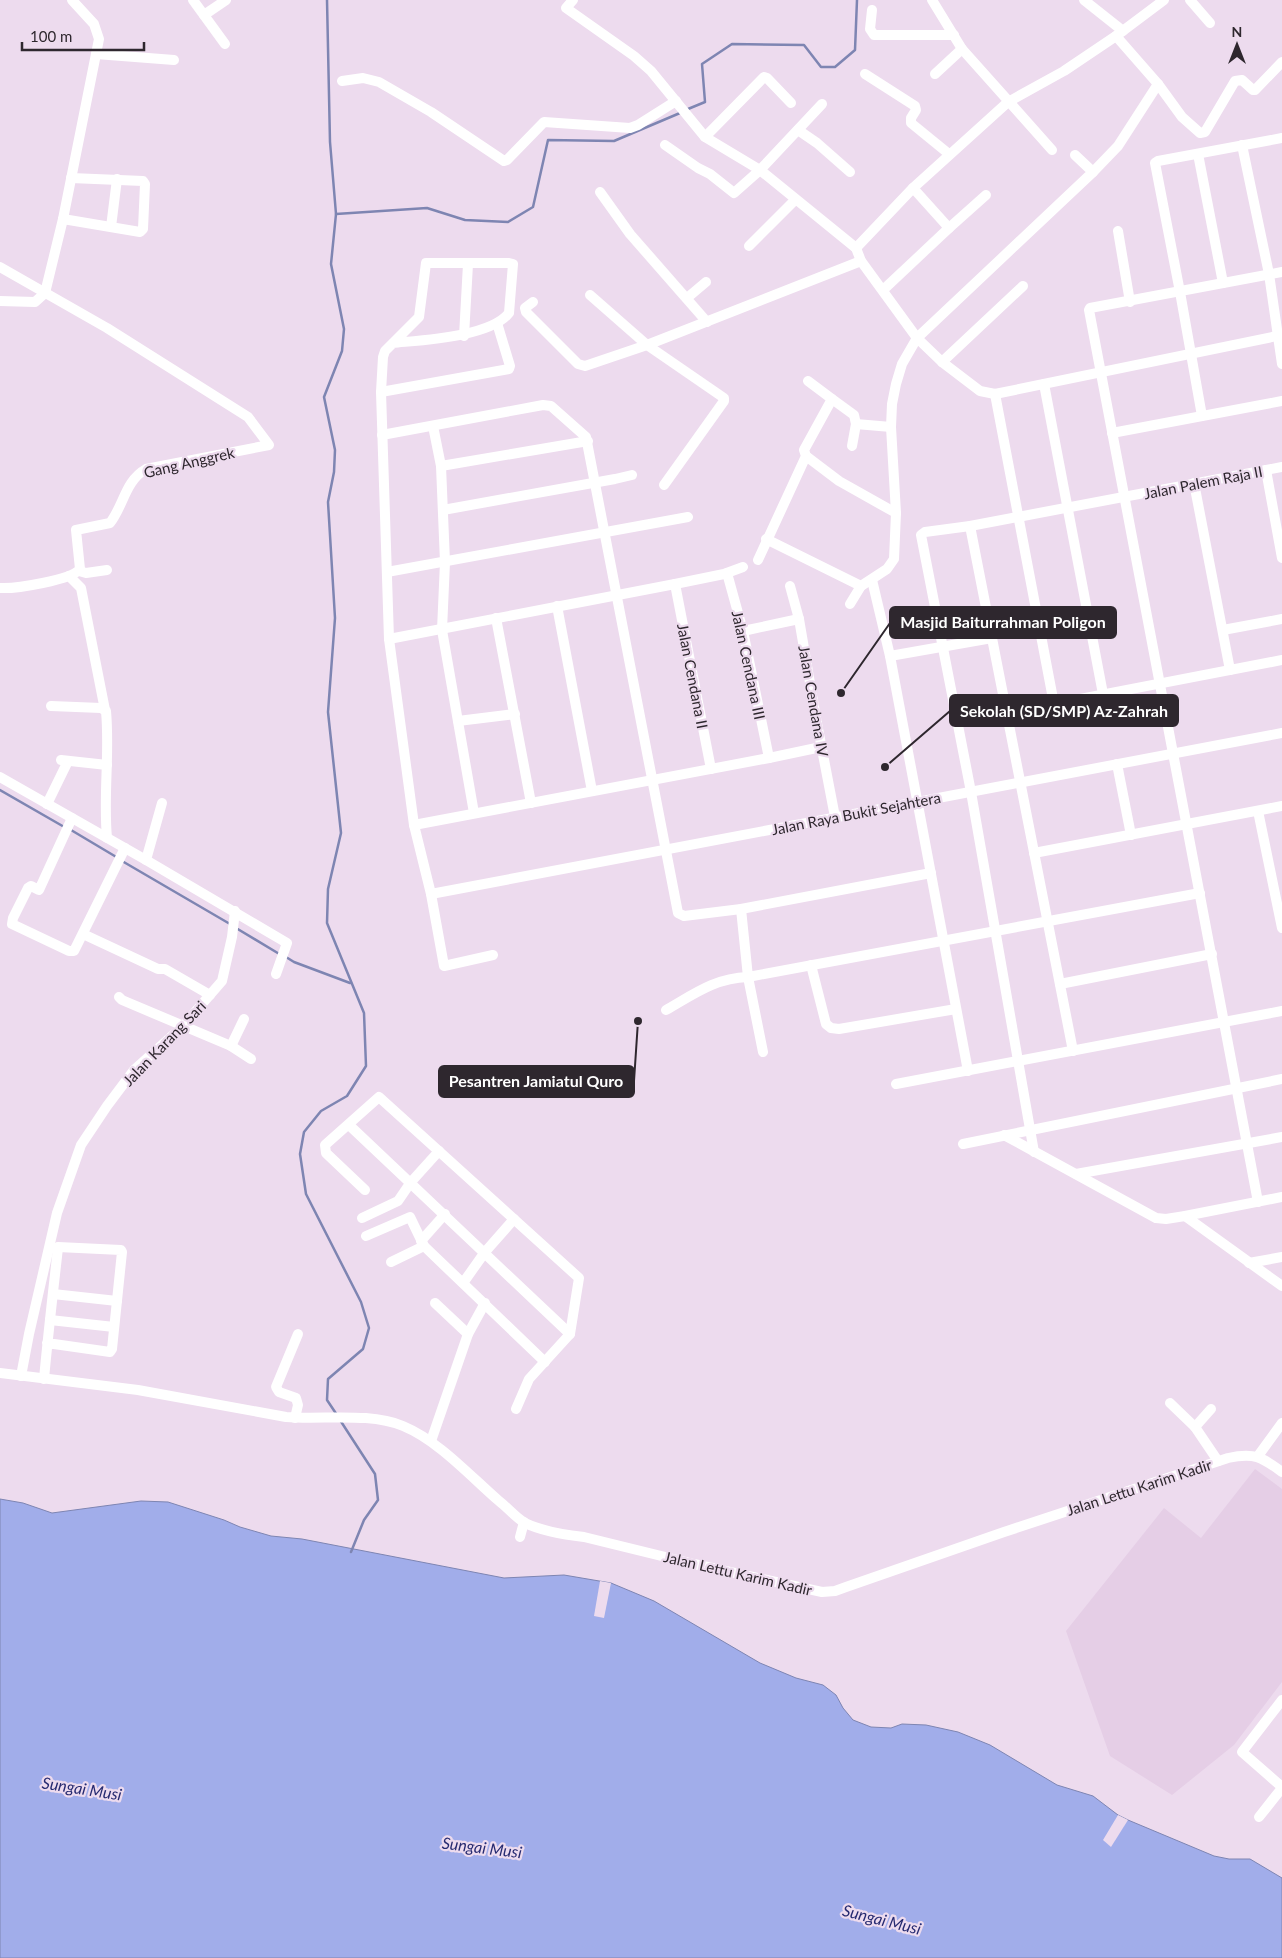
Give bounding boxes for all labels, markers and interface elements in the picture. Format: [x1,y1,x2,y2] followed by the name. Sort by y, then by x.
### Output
[22,20,145,52] scale bar
[1212,20,1262,70] north arrow
[1232,23,1242,40] text: N
[30,27,72,45] text: 100 m
[142,443,237,481] street label: Gang Anggrek
[1142,462,1264,502] street label: Jalan Palem Raja II
[890,607,1116,638] callout: Masjid Baiturrahman Poligon
[729,609,769,721] street label: Jalan Cendana III
[900,612,1106,631] text: Masjid Baiturrahman Poligon
[674,622,712,730] street label: Jalan Cendana II
[795,644,833,759] street label: Jalan Cendana IV
[950,695,1178,726] callout: Sekolah (SD/SMP) Az-Zahrah
[960,701,1168,720] text: Sekolah (SD/SMP) Az-Zahrah
[770,788,942,838] street label: Jalan Raya Bukit Sejahtera
[119,997,209,1089] street label: Jalan Karang Sari
[439,1066,634,1097] callout: Pesantren Jamiatul Quro
[449,1071,623,1090] text: Pesantren Jamiatul Quro
[1064,1455,1214,1519] street label: Jalan Lettu Karim Kadir
[662,1547,814,1599] street label: Jalan Lettu Karim Kadir
[41,1772,123,1804] water label: Sungai Musi
[441,1833,523,1861] water label: Sungai Musi
[841,1900,924,1938] water label: Sungai Musi

